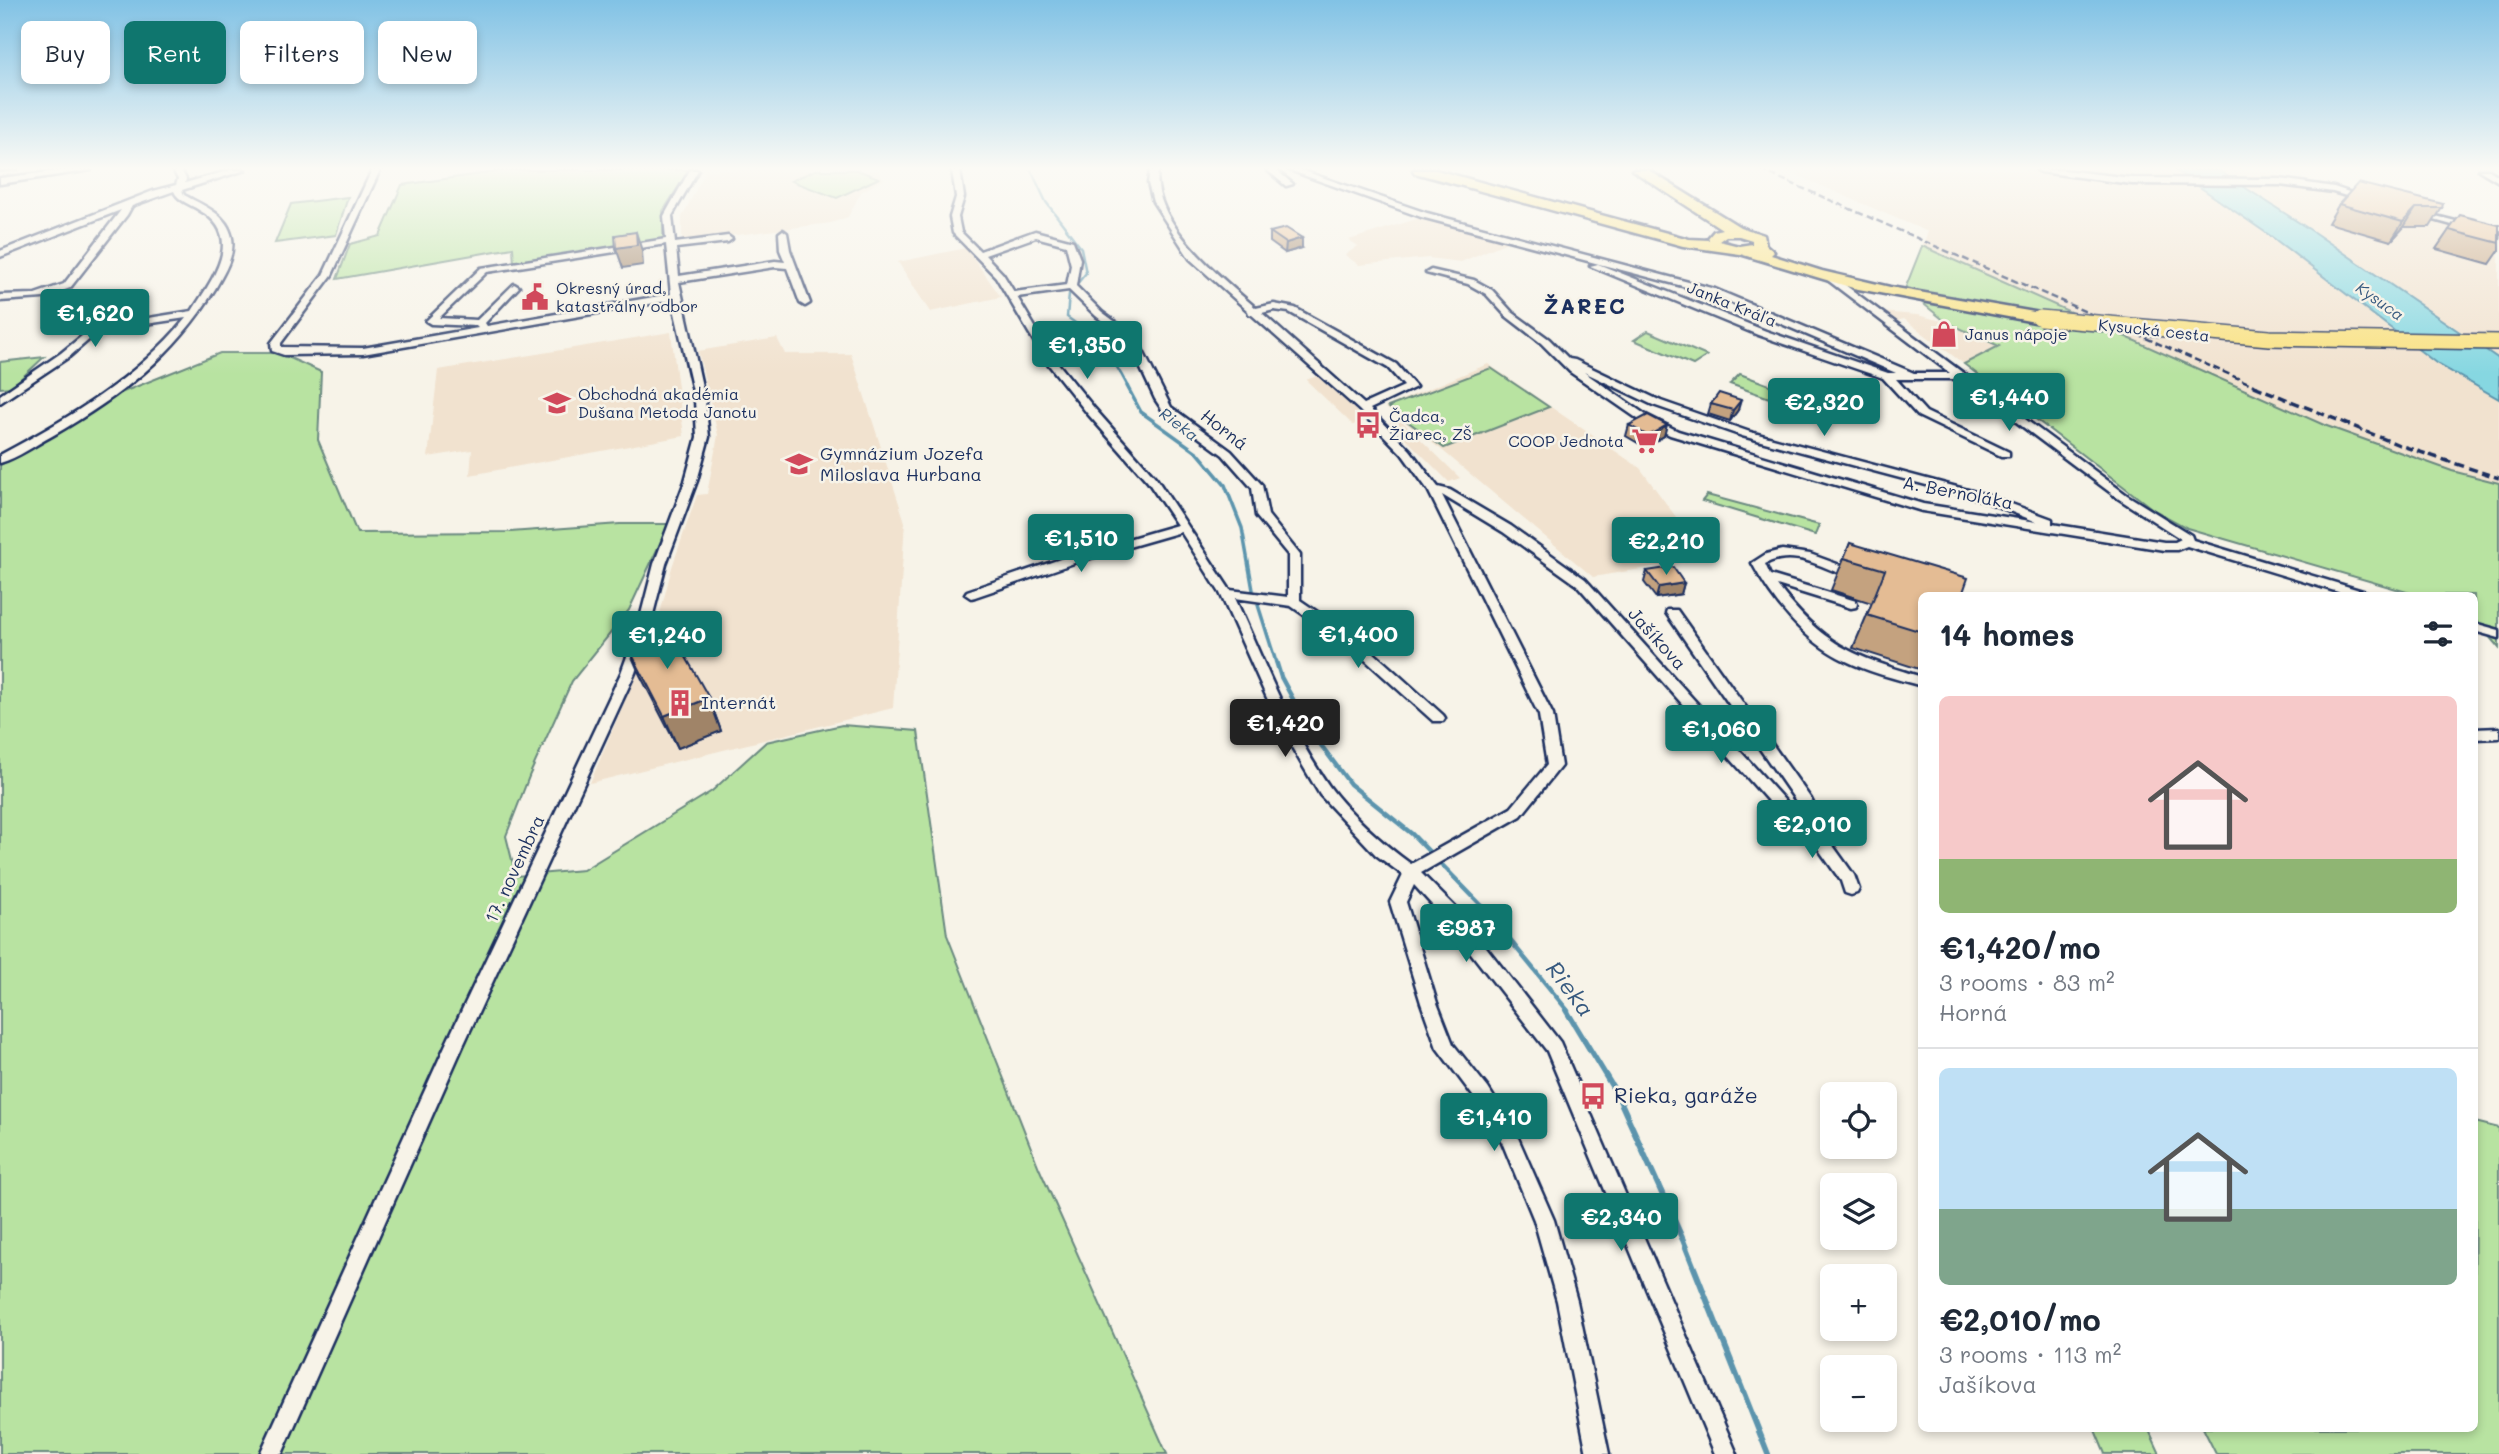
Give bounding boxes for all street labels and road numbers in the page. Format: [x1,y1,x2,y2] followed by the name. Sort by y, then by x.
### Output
[1684,276,1780,331] street label: Janka Kráľa
[2097,313,2211,346] street label: Kysucká cesta
[1196,403,1253,455] street label: Horná
[1901,470,2015,514] street label: A. Bernoláka
[1623,602,1692,675] street label: Jašíkova
[479,811,550,926] street label: 17. novembra

